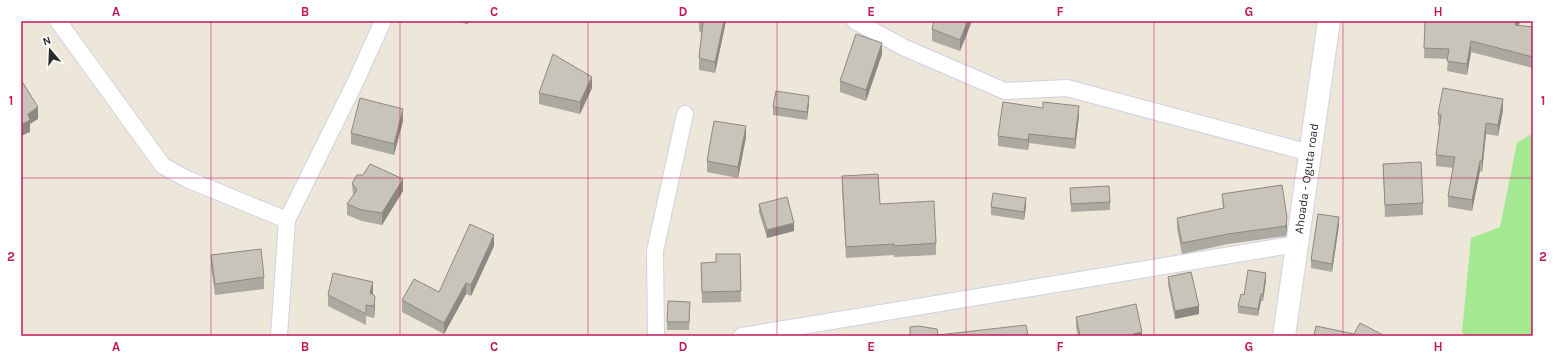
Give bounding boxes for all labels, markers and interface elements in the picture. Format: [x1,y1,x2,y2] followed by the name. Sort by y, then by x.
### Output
[112,4,120,19] text: A
[301,4,309,19] text: B
[490,4,498,19] text: C
[679,4,688,19] text: D
[867,4,875,19] text: E
[1056,4,1064,19] text: F
[1245,4,1253,19] text: G
[1433,4,1443,19] text: H
[30,30,70,70] north arrow
[41,34,53,48] text: N
[9,93,13,108] text: 1
[1541,93,1545,108] text: 1
[1292,122,1321,235] street label: Ahoada - Oguta road
[7,249,15,264] text: 2
[1539,249,1547,264] text: 2
[112,339,120,354] text: A
[301,339,309,354] text: B
[490,339,498,354] text: C
[679,339,688,354] text: D
[867,339,875,354] text: E
[1056,339,1064,354] text: F
[1245,339,1253,354] text: G
[1433,339,1443,354] text: H

